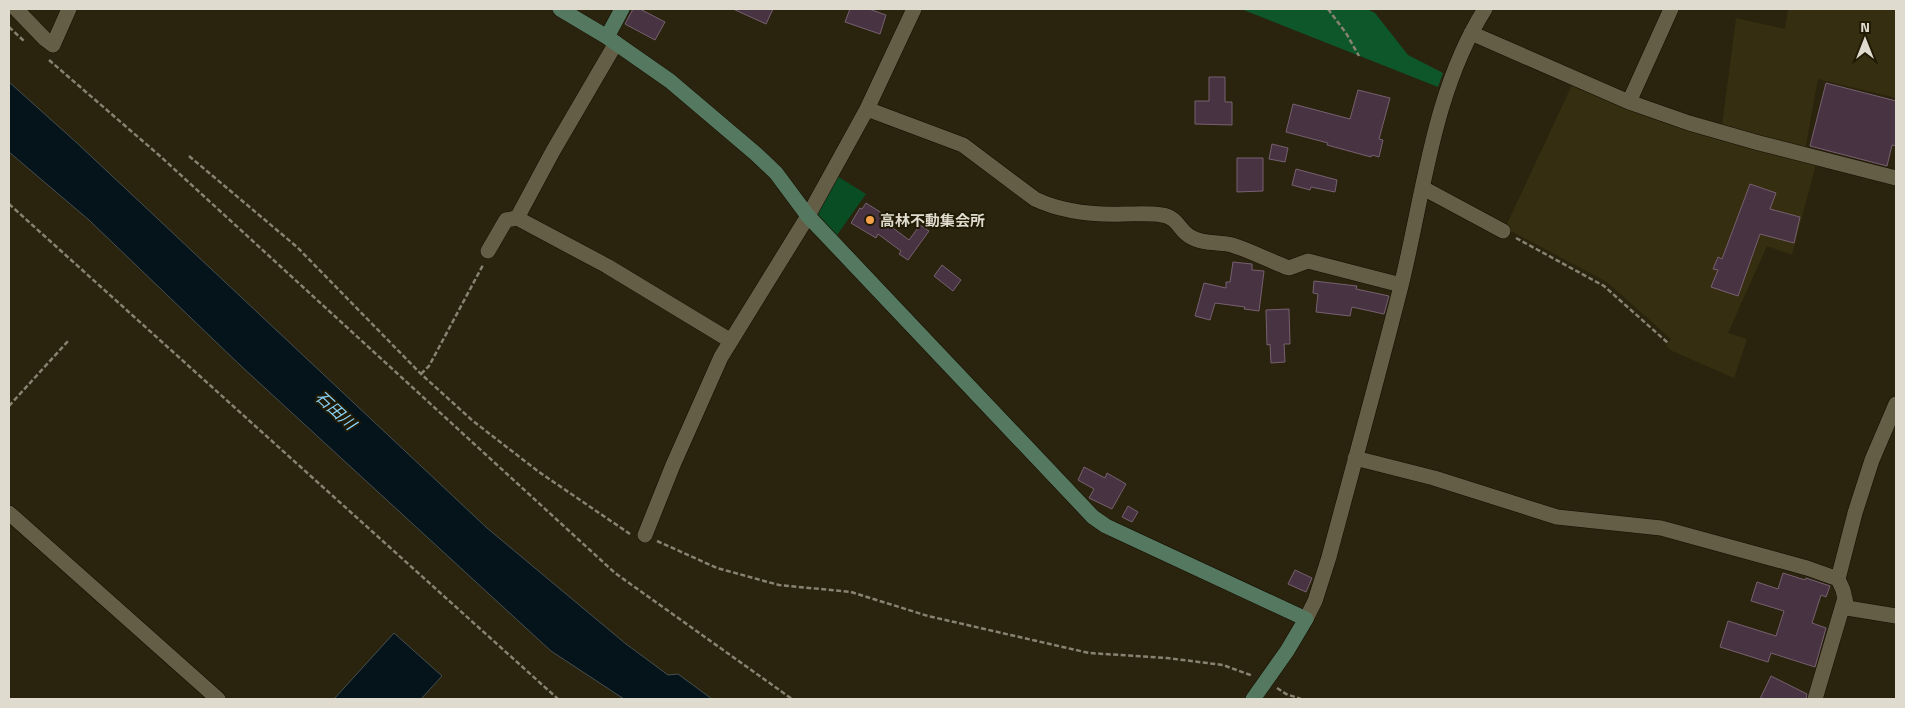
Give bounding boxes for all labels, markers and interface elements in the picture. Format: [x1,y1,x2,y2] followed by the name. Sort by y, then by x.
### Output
[1840,15,1890,65] north arrow
[1860,16,1870,37] text: N
[880,209,985,232] place label: 高林不動集会所
[864,214,876,226] marker: 高林不動集会所
[310,385,363,437] water label: 石田川

